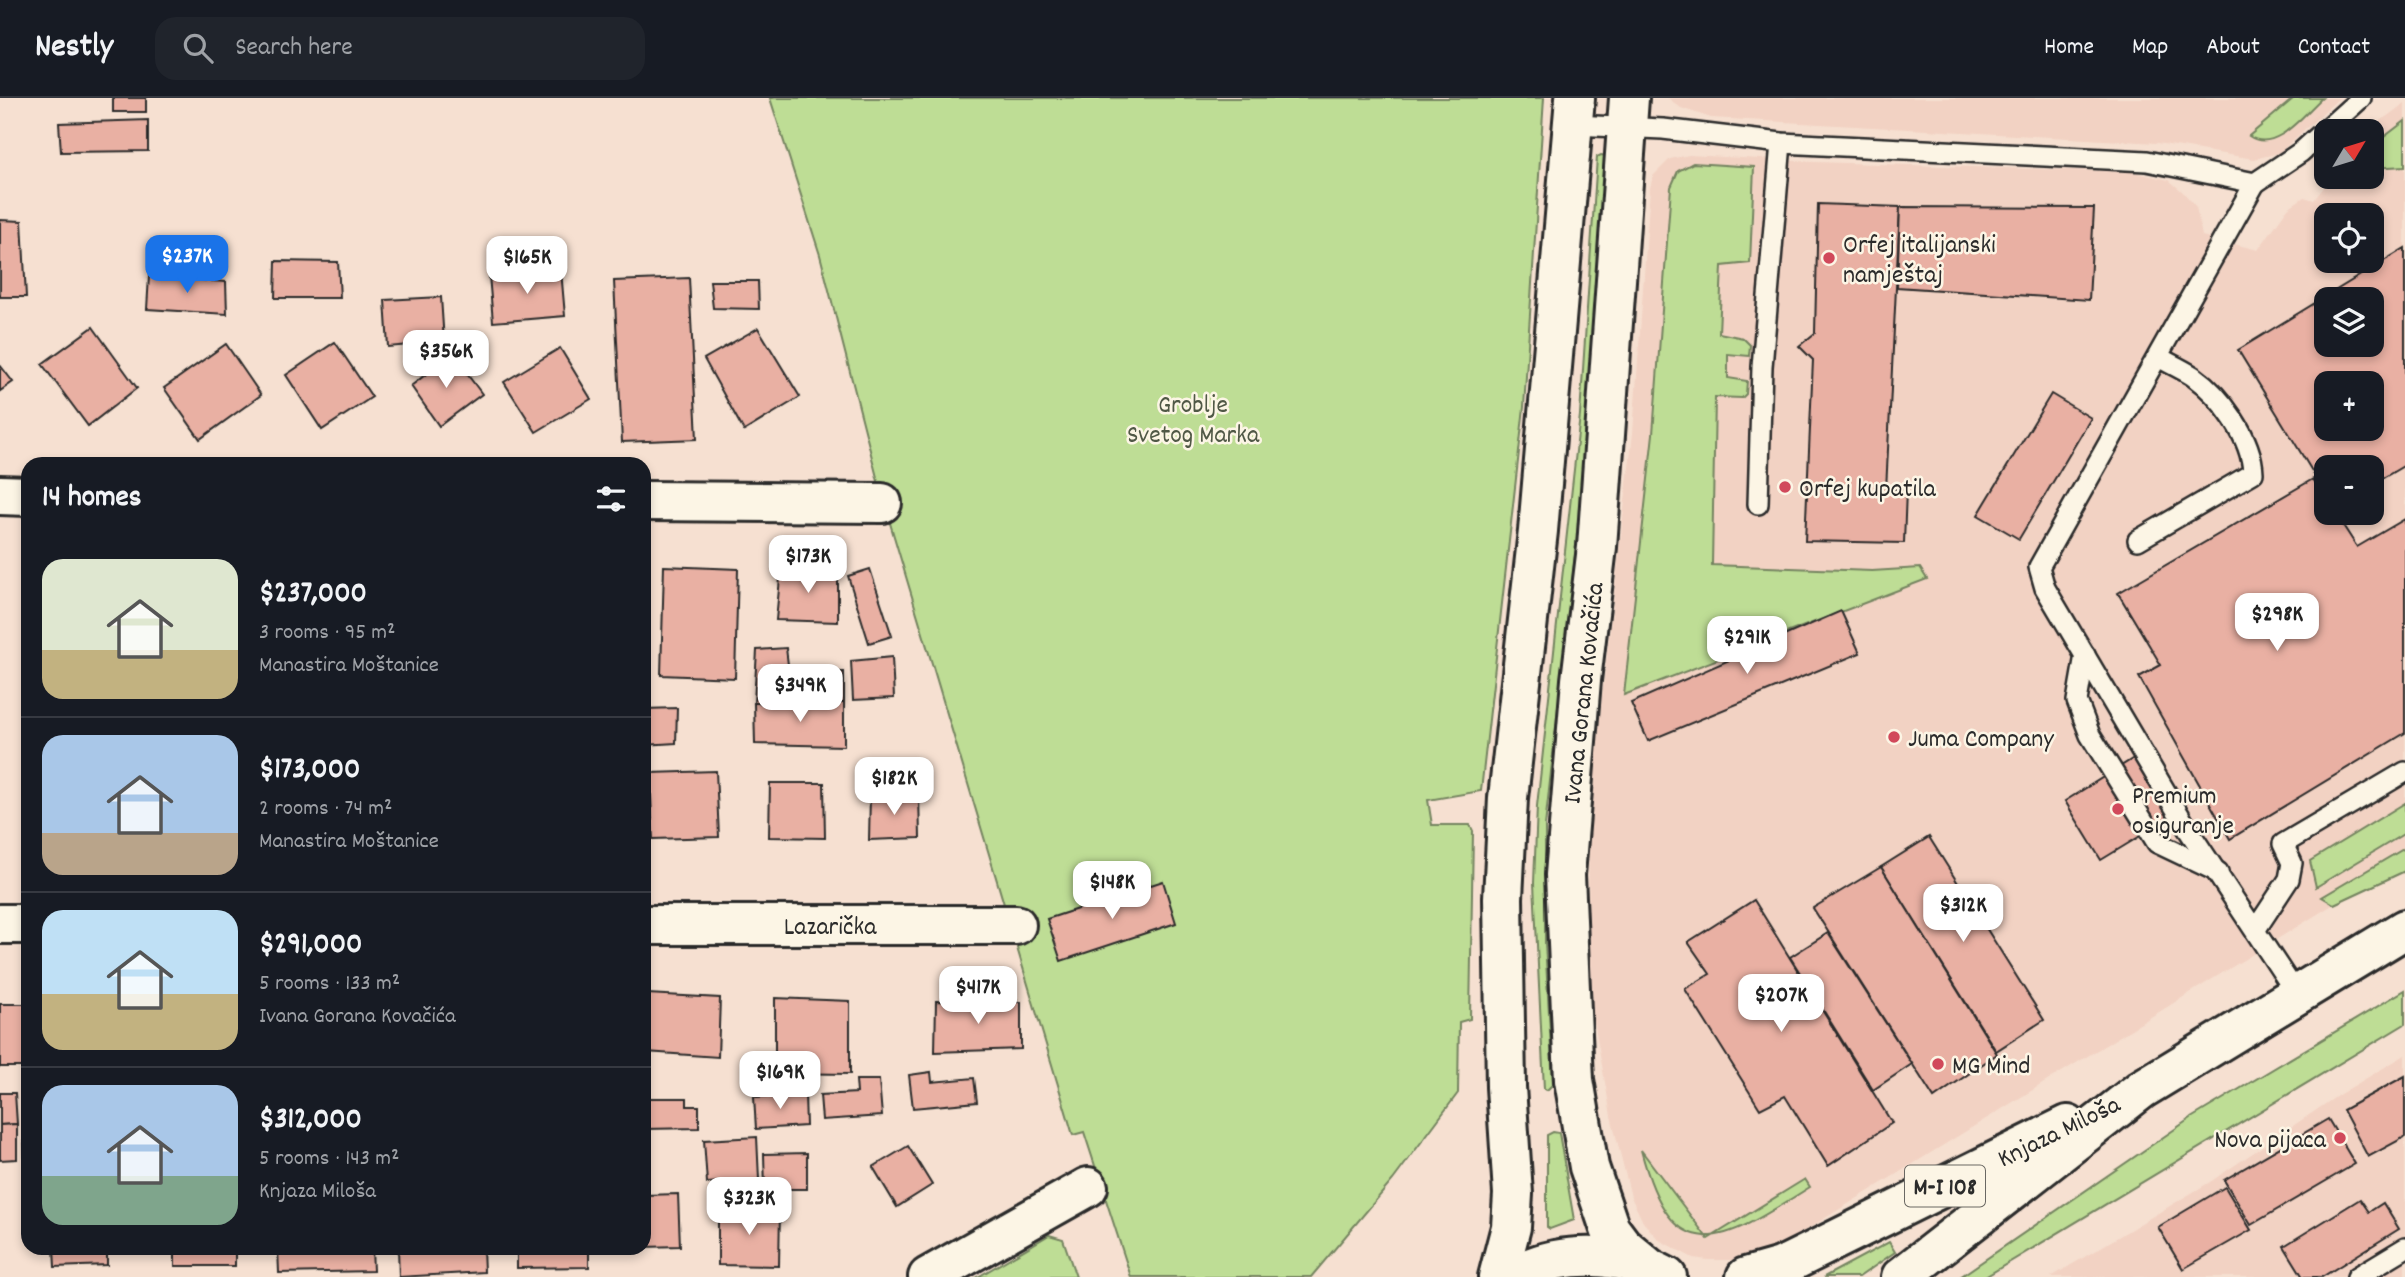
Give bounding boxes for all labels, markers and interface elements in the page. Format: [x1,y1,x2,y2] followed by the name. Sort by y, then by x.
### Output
[155,17,645,80] search box
[35,25,113,72] text: Nestly
[179,29,217,67] icon: search
[235,30,353,67] text: Search here
[2044,31,2094,65] text: Home
[2132,31,2168,65] text: Map
[2206,31,2260,65] text: About
[2298,31,2370,65] text: Contact
[2314,119,2384,189] north arrow
[2314,119,2384,525] map controls
[2314,203,2384,273] button: locate
[1843,228,1996,295] place label: Orfej italijanski namještaj
[138,236,236,295] pin: $237K
[478,236,576,296] pin: $165K
[161,241,213,274] text: $237K
[502,242,552,275] text: $165K
[1821,250,1837,266] marker: Orfej italijanski namještaj
[2314,287,2384,357] button: layers
[397,330,495,390] pin: $356K
[419,336,473,369] text: $356K
[2314,371,2384,441] button: +
[1127,388,1260,455] park label: Groblje Svetog Marka
[2314,455,2384,525] button: −
[1799,472,1937,509] place label: Orfej kupatila
[42,478,141,521] text: 14 homes
[1777,479,1793,495] marker: Orfej kupatila
[592,480,630,518] icon: filters
[759,536,857,595] pin: $173K
[785,541,831,574] text: $173K
[259,574,367,617] text: $237,000
[1555,580,1616,806] street label: Ivana Gorana Kovačića
[98,587,182,671] icon: home
[2228,594,2326,653] pin: $298K
[2251,599,2303,632] text: $298K
[1698,616,1796,676] pin: $291K
[259,617,395,650] text: 3 rooms · 95 m²
[1723,622,1771,655] text: $291K
[259,650,439,683] text: Manastira Moštanice
[751,664,849,724] pin: $349K
[774,670,826,703] text: $349K
[1908,722,2054,759] place label: Juma Company
[1886,729,1902,745] marker: Juma Company
[259,750,360,793] text: $173,000
[845,758,943,817] pin: $182K
[98,763,182,847] icon: home
[871,763,917,796] text: $182K
[2132,779,2234,846] place label: Premium osiguranje
[259,793,392,826] text: 2 rooms · 74 m²
[2110,801,2126,817] marker: Premium osiguranje
[259,826,439,859] text: Manastira Moštanice
[1063,862,1161,921] pin: $148K
[1089,867,1135,900] text: $148K
[1914,884,2012,944] pin: $312K
[1939,890,1987,923] text: $312K
[784,910,877,947] street label: Lazarička
[259,925,362,968] text: $291,000
[98,938,182,1022] icon: home
[929,967,1027,1026] pin: $417K
[259,968,400,1001] text: 5 rooms · 133 m²
[955,972,1001,1005] text: $417K
[1732,974,1830,1034] pin: $207K
[1754,980,1808,1013] text: $207K
[259,1001,456,1034] text: Ivana Gorana Kovačića
[1952,1049,2031,1086] place label: MG Mind
[731,1052,829,1111] pin: $169K
[1930,1056,1946,1072] marker: MG Mind
[755,1057,805,1090] text: $169K
[1992,1087,2128,1179] street label: Knjaza Miloša
[259,1100,362,1143] text: $312,000
[98,1113,182,1197] icon: home
[2214,1123,2327,1160] place label: Nova pijaca
[2332,1130,2348,1146] marker: Nova pijaca
[259,1143,399,1176] text: 5 rooms · 143 m²
[1905,1166,1985,1206] road number: M-I 108
[259,1176,376,1209] text: Knjaza Miloša
[700,1178,798,1237] pin: $323K
[723,1183,775,1216] text: $323K

